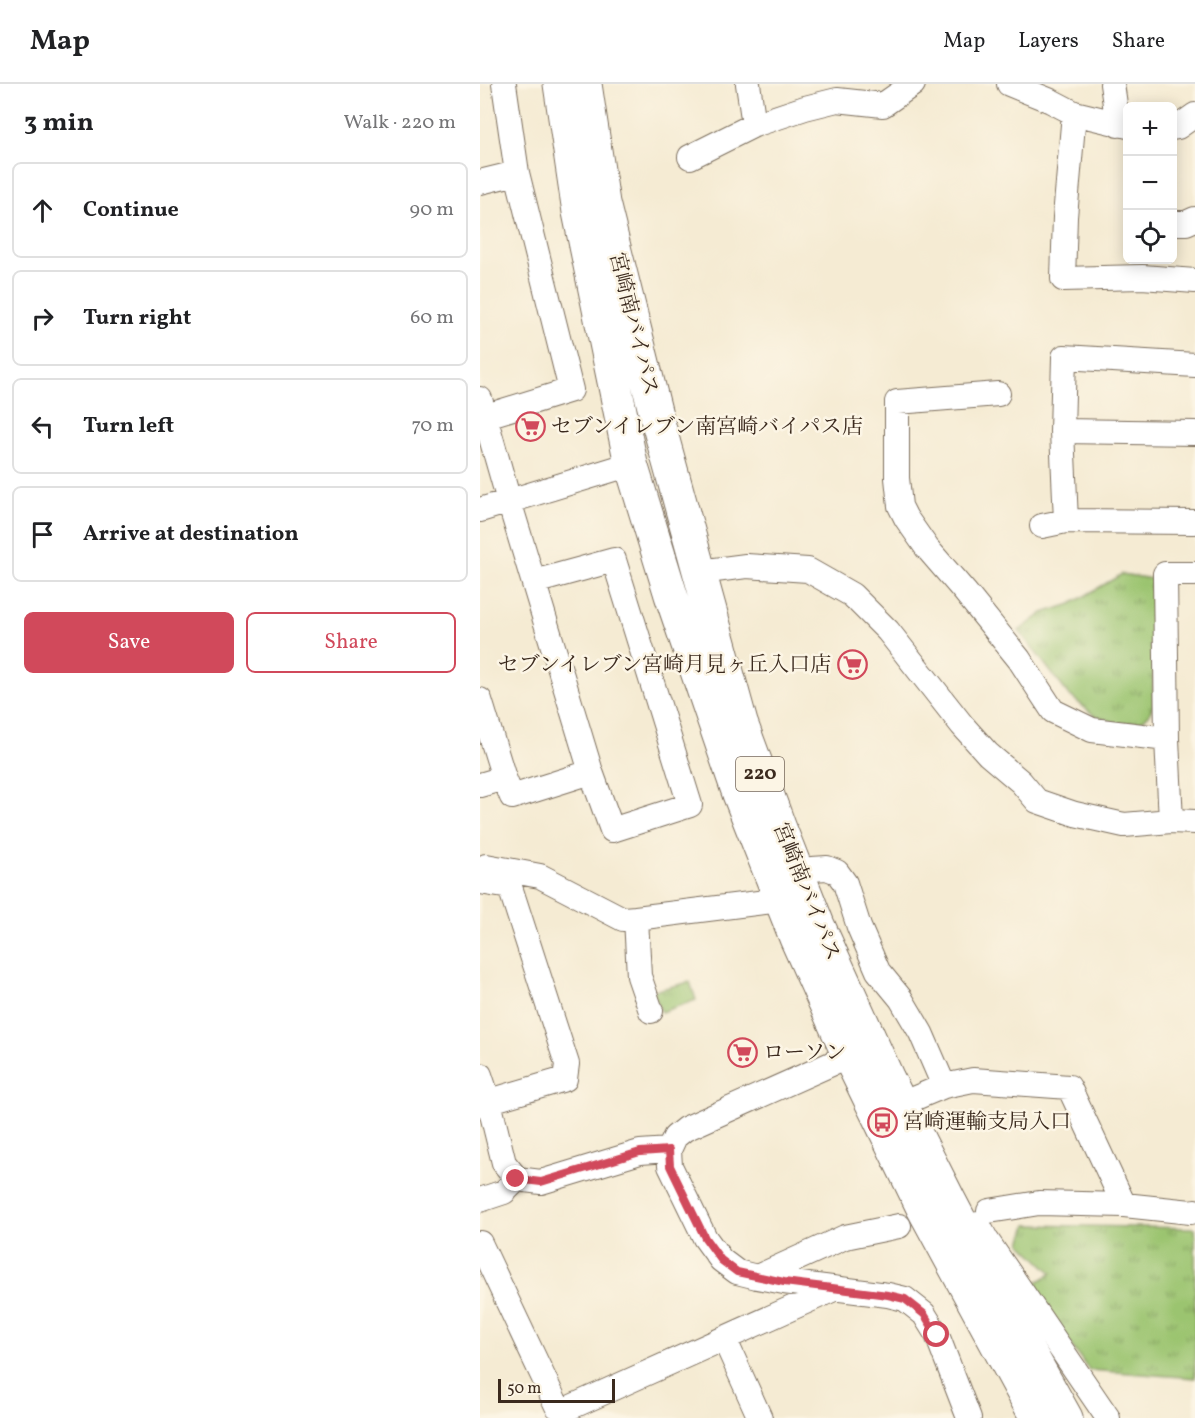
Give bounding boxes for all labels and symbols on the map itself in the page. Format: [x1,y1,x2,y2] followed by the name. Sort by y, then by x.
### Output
[601,249,665,399] street label: 宮崎南バイパス
[514,411,546,443] supermarket icon: セブンイレブン南宮崎バイパス店
[551,413,863,442] place label: セブンイレブン南宮崎バイパス店
[836,649,868,681] supermarket icon: セブンイレブン宮崎月見ヶ丘入口店
[498,651,831,680] place label: セブンイレブン宮崎月見ヶ丘入口店
[736,757,784,791] road number: 220
[765,819,847,965] street label: 宮崎南バイパス
[726,1037,758,1069] supermarket icon: ローソン
[763,1039,846,1068] place label: ローソン
[866,1106,898,1138] bus stop icon: 宮崎運輸支局入口
[903,1108,1071,1137] place label: 宮崎運輸支局入口
[502,1165,528,1191] route end
[923,1321,949,1347] route start
[498,1376,615,1404] scale bar

